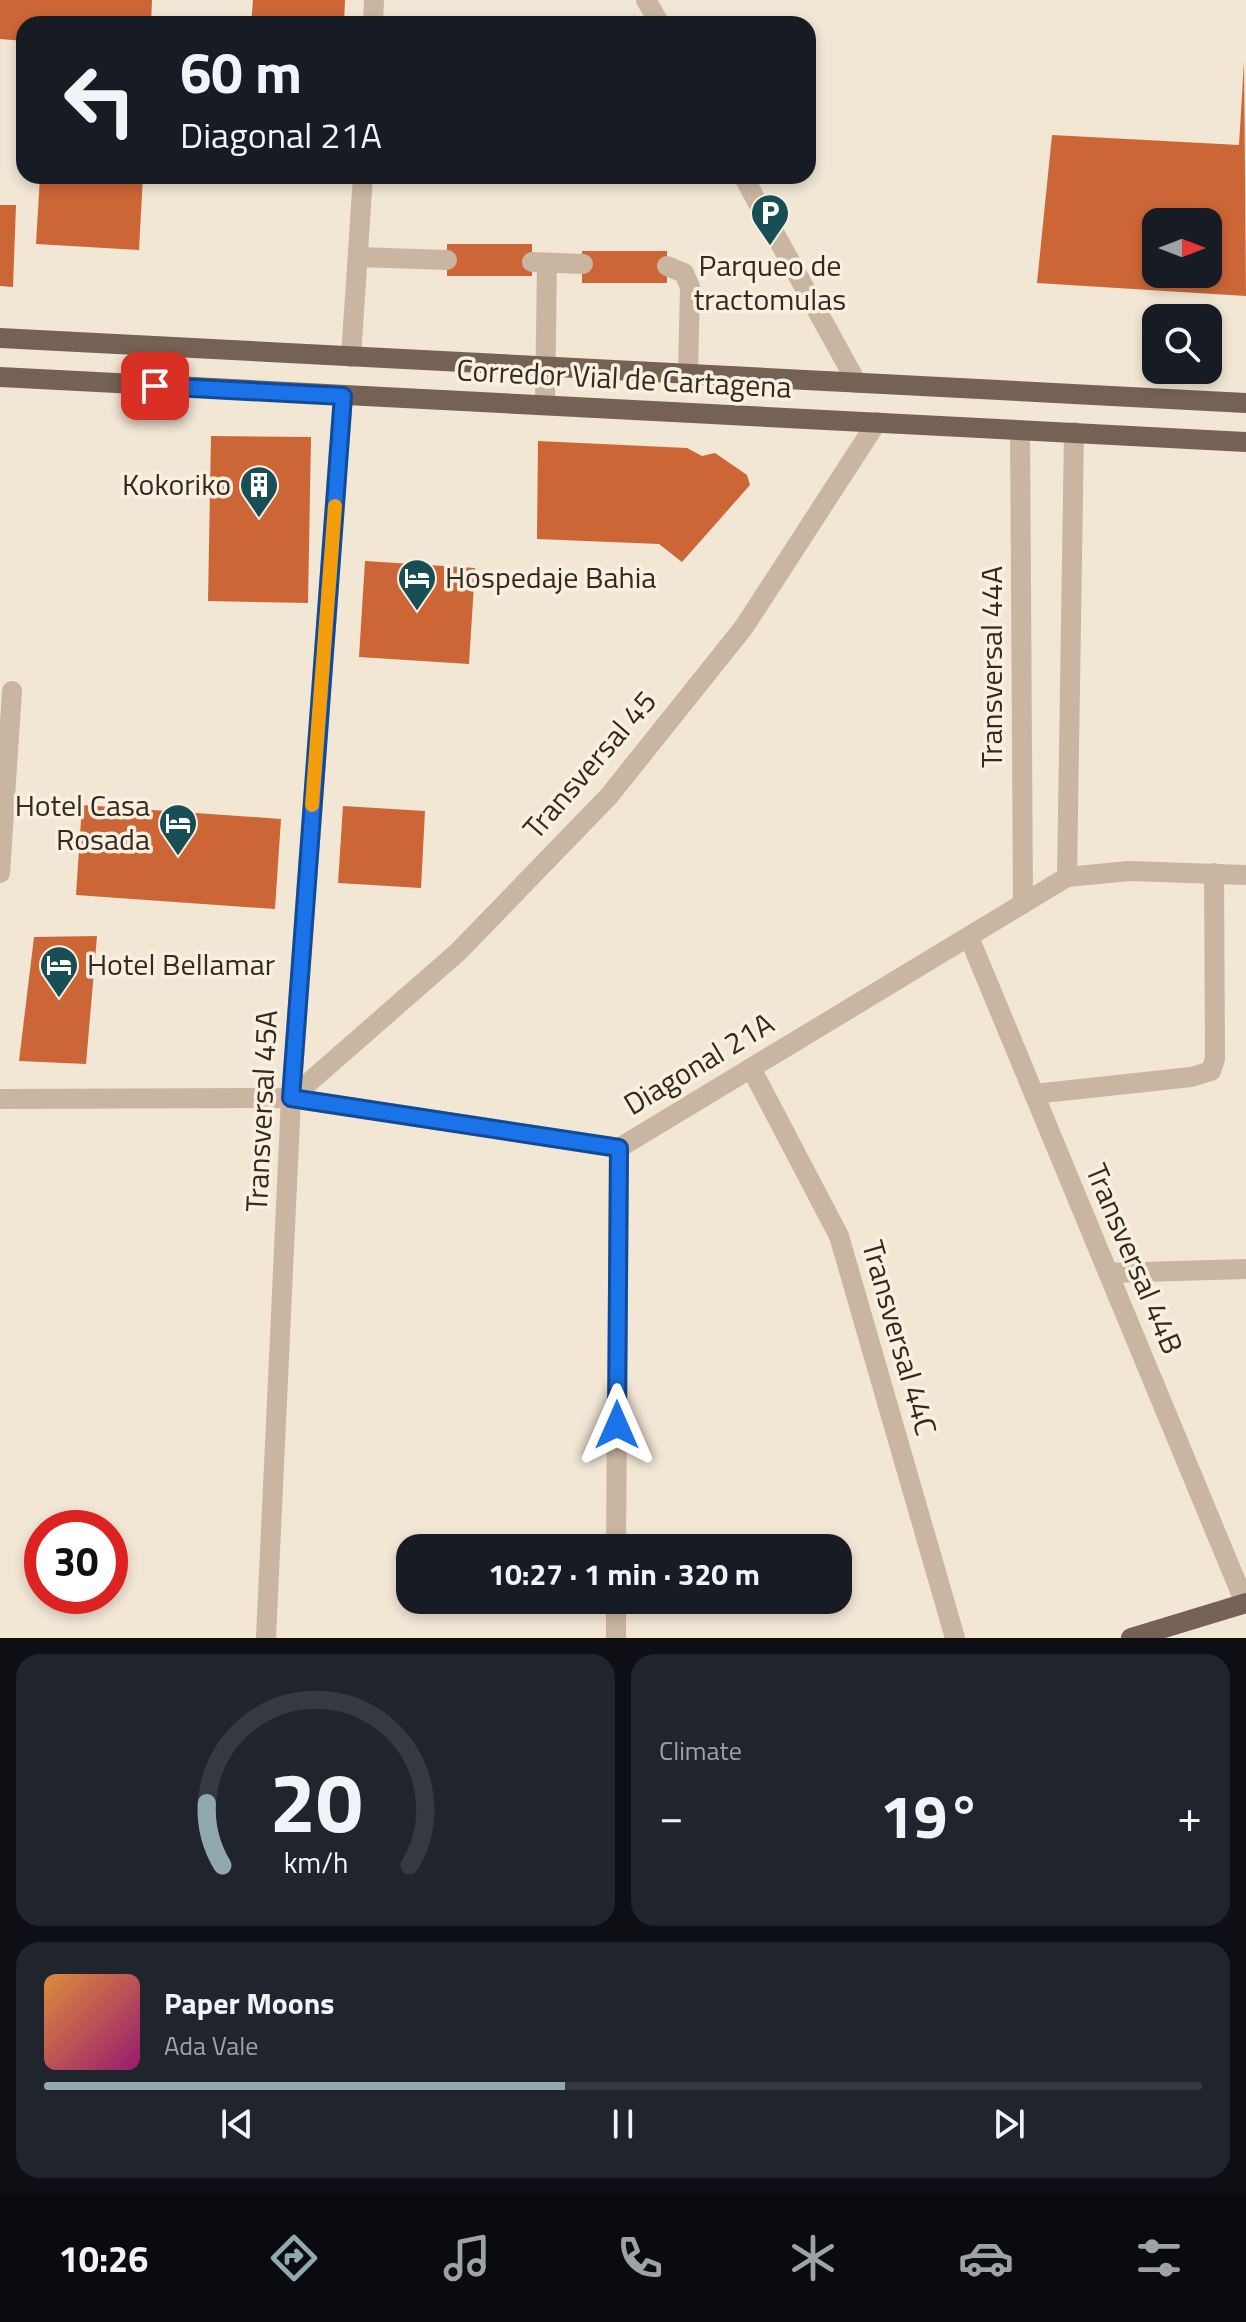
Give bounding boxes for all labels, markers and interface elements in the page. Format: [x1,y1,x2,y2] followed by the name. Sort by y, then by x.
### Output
[180,30,302,115] text: 60 m
[48,48,152,152] icon: left
[180,107,382,162] text: Diagonal 21A
[749,192,791,247] parking icon: Parqueo de tractomulas
[1142,208,1222,288] north arrow
[1142,208,1222,384] map controls
[694,242,846,322] place label: Parqueo de tractomulas
[1142,304,1222,384] button: search
[455,346,793,410] street label: Corredor Vial de Cartagena
[121,352,189,420] pin
[133,364,177,408] icon: arrive
[122,461,231,507] place label: Kokoriko
[238,464,280,519] building icon: Kokoriko
[445,554,656,600] place label: Hospedaje Bahia
[396,557,438,612] hotel icon: Hospedaje Bahia
[968,566,1014,768] street label: Transversal 44A
[511,680,667,849] street label: Transversal 45
[15,782,150,862] place label: Hotel Casa Rosada
[157,802,199,857] hotel icon: Hotel Casa Rosada
[87,941,275,987] place label: Hotel Bellamar
[38,944,80,999] hotel icon: Hotel Bellamar
[614,1000,783,1126] street label: Diagonal 21A
[233,1009,289,1213] street label: Transversal 45A
[1074,1156,1196,1361] street label: Transversal 44B
[850,1235,950,1440] street label: Transversal 44C
[575,1383,659,1467] position arrow
[24,1510,128,1614] speed limit sign: 30
[488,1551,760,1597] text: 10:27 · 1 min · 320 m
[659,1731,742,1770] text: Climate
[269,1738,362,1864] text: 20
[880,1770,981,1861] text: 19°
[659,1782,684,1849] text: −
[1177,1782,1202,1849] text: +
[283,1841,348,1884] text: km/h
[164,1980,334,2026] text: Paper Moons
[164,2026,258,2065] text: Ada Vale
[215,2102,259,2146] icon: previous
[601,2102,645,2146] icon: pause
[987,2102,1031,2146] icon: next
[266,2230,322,2286] icon: directions
[439,2230,495,2286] icon: music
[612,2230,668,2286] icon: phone
[785,2230,841,2286] icon: climate
[958,2230,1014,2286] icon: car
[1131,2230,1187,2286] icon: filters
[59,2231,148,2286] text: 10:26

